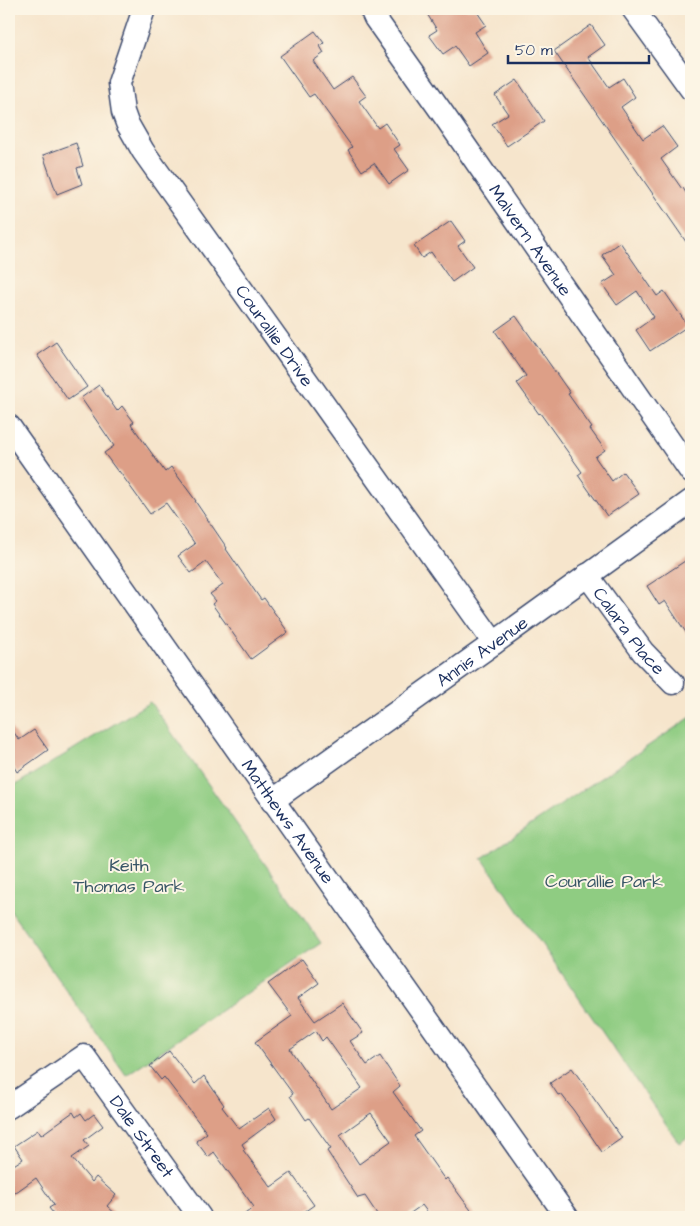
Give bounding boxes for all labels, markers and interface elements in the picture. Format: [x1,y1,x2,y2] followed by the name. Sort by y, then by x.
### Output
[508,32,649,64] scale bar
[515,40,553,61] text: 50 m
[483,179,578,301] street label: Malvern Avenue
[230,279,320,392] street label: Courallie Drive
[587,582,671,680] street label: Calara Place
[431,610,533,693] street label: Annis Avenue
[236,754,341,889] street label: Matthews Avenue
[73,853,185,899] park label: Keith Thomas Park
[545,869,663,894] park label: Courallie Park
[104,1090,181,1183] street label: Dale Street

